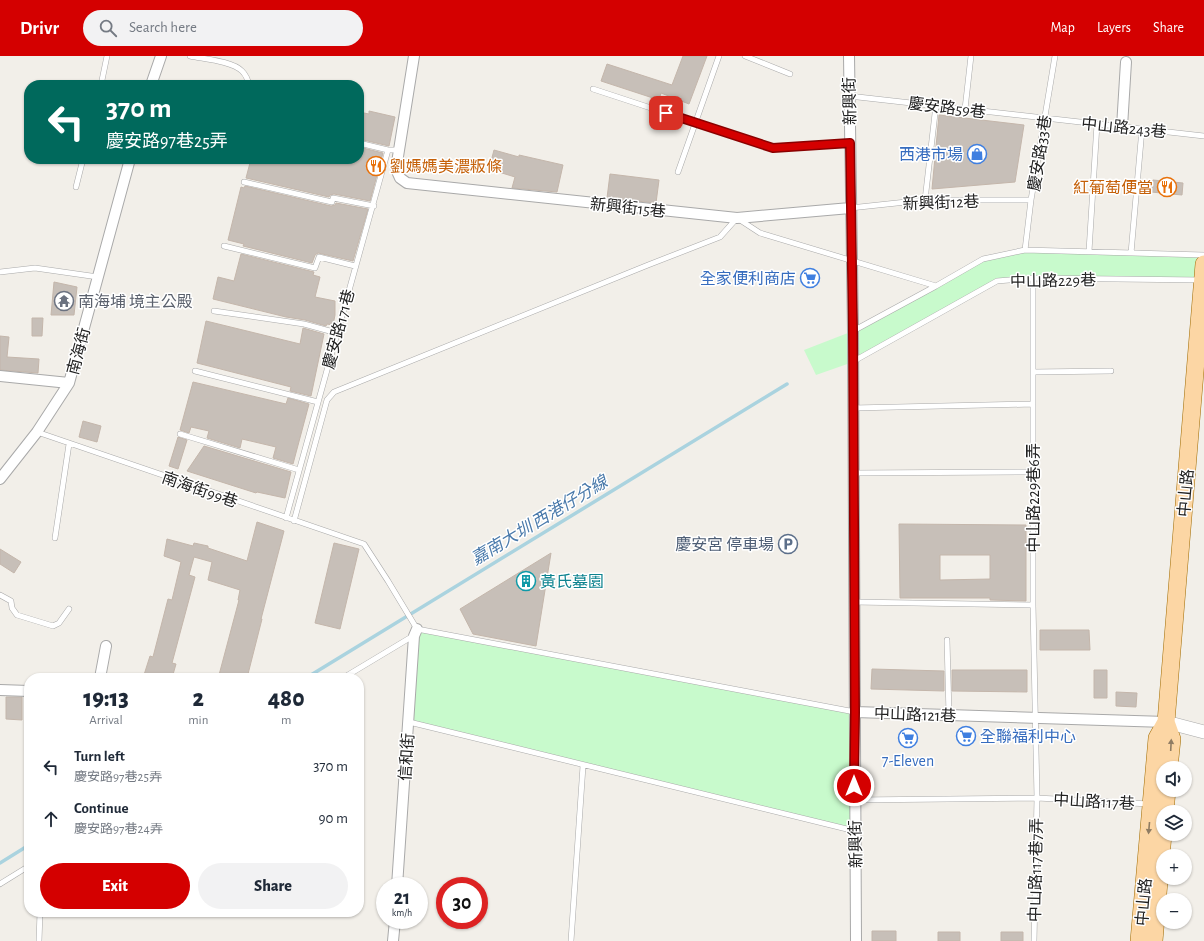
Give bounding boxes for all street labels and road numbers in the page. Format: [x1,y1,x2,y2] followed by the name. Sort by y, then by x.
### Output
[841,77,858,125] street label: 新興街
[907,93,987,121] street label: 慶安路59巷
[1024,113,1054,193] street label: 慶安路33巷
[1081,115,1167,140] street label: 中山路243巷
[902,193,980,212] street label: 新興街12巷
[589,195,667,220] street label: 新興街15巷
[1010,271,1096,290] street label: 中山路229巷
[319,287,357,371] street label: 慶安路171巷
[64,326,93,377] street label: 南海街
[1025,443,1042,553] street label: 中山路229巷6弄
[1175,468,1196,518] street label: 中山路
[160,469,240,510] street label: 南海街99巷
[874,705,956,724] street label: 中山路121巷
[396,732,417,782] street label: 信和街
[1053,791,1135,812] street label: 中山路117巷
[1026,818,1045,922] street label: 中山路117巷7弄
[847,820,864,868] street label: 新興街
[1133,877,1154,927] street label: 中山路

